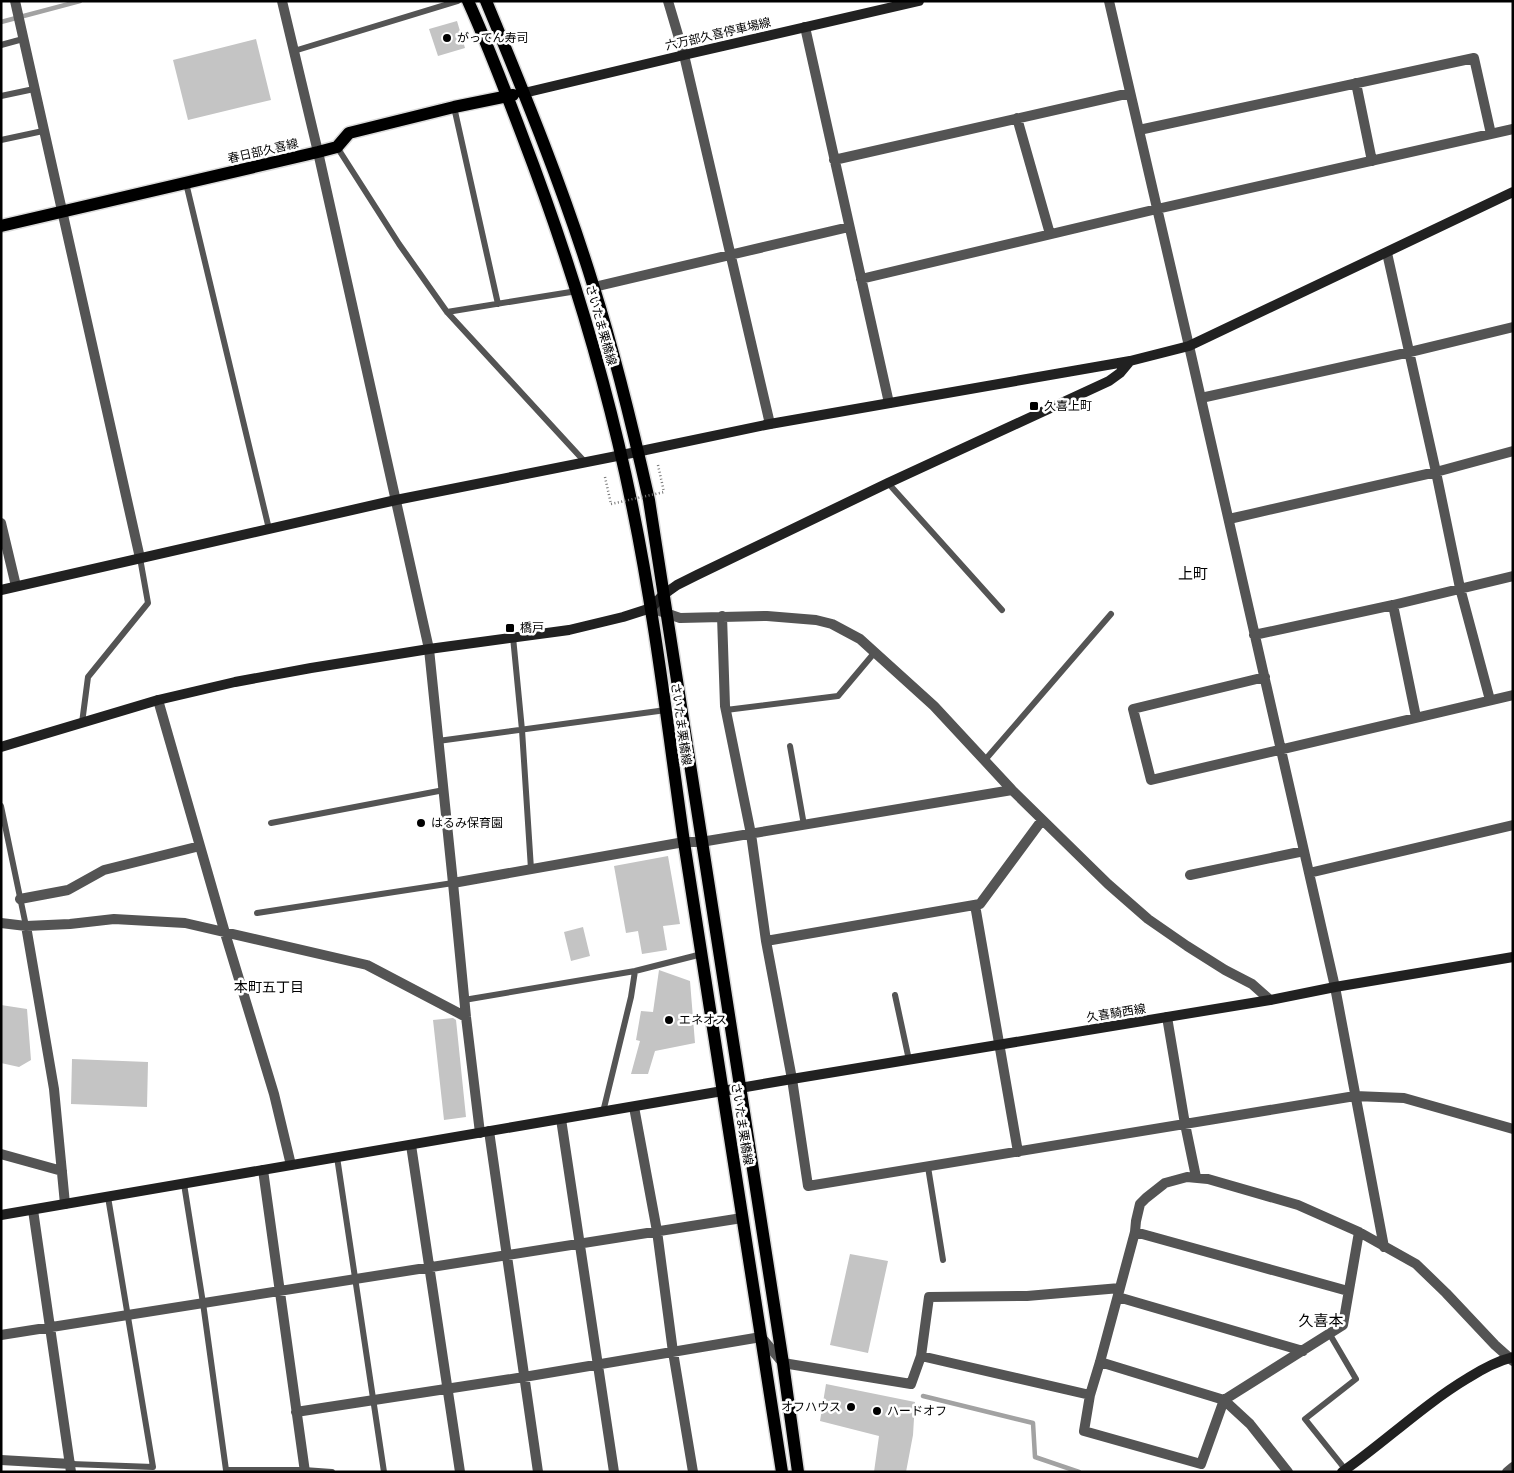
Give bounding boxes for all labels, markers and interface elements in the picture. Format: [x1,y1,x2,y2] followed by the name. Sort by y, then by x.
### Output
[664,15,772,53] street label: 六万部久喜停車場線
[457,31,528,45] place label: がってん寿司
[441,32,453,44] marker: がってん寿司
[226,136,300,166] street label: 春日部久喜線
[583,283,619,367] street label: さいたま栗橋線
[1044,399,1092,413] place label: 久喜上町
[1028,400,1040,412] marker: 久喜上町
[1178,565,1208,583] district label: 上町
[520,621,544,635] place label: 橋戸
[504,622,516,634] marker: 橋戸
[668,682,694,766] street label: さいたま栗橋線
[431,816,503,830] place label: はるみ保育園
[415,817,427,829] marker: はるみ保育園
[234,979,304,995] district label: 本町五丁目
[1085,1001,1147,1025] street label: 久喜騎西線
[679,1013,727,1027] place label: エネオス
[663,1014,675,1026] marker: エネオス
[729,1082,755,1166] street label: さいたま栗橋線
[1298,1312,1344,1330] district label: 久喜本
[781,1400,841,1414] place label: オフハウス
[845,1401,857,1413] marker: オフハウス
[887,1404,947,1418] place label: ハードオフ
[871,1405,883,1417] marker: ハードオフ

